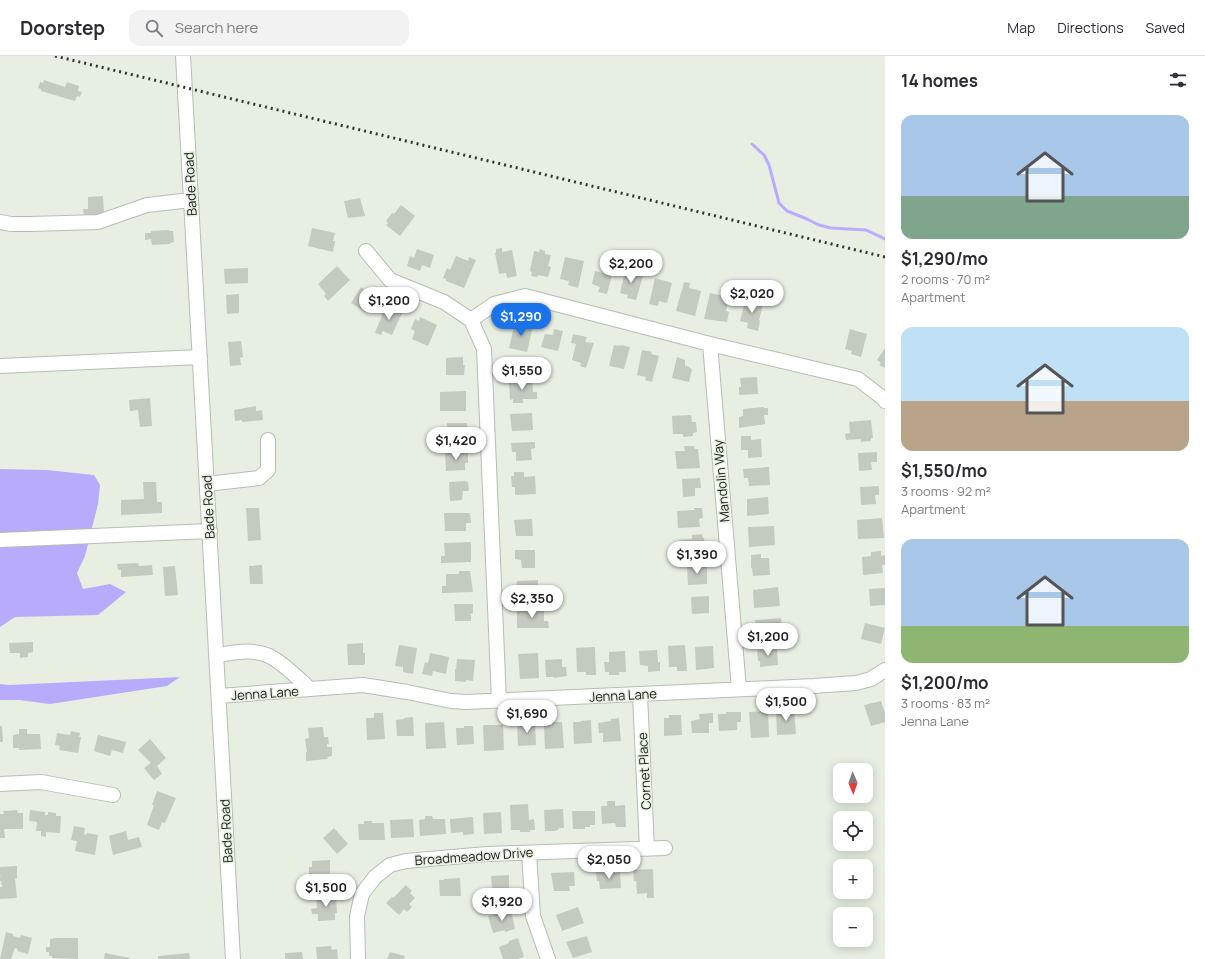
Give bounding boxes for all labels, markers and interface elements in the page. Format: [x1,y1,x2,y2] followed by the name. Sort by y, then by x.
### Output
[129,10,409,46] search box
[20,15,105,41] text: Doorstep
[143,17,165,39] icon: search
[175,17,258,38] text: Search here
[1007,18,1035,37] text: Map
[1057,18,1124,37] text: Directions
[1146,18,1185,37] text: Saved
[901,69,978,92] text: 14 homes
[1167,69,1189,91] icon: filters
[1009,141,1081,213] icon: home
[179,152,201,216] street label: Bade Road
[901,247,988,270] text: $1,290/mo
[598,250,664,284] pin: $2,200
[609,254,653,272] text: $2,200
[901,270,990,288] text: 2 rooms · 70 m²
[719,280,785,314] pin: $2,020
[730,284,774,302] text: $2,020
[356,287,422,321] pin: $1,200
[901,288,965,306] text: Apartment
[368,291,410,309] text: $1,200
[488,303,554,337] pin: $1,290
[500,307,542,325] text: $1,290
[1009,353,1081,425] icon: home
[489,357,555,391] pin: $1,550
[501,361,543,379] text: $1,550
[423,427,489,461] pin: $1,420
[435,431,477,449] text: $1,420
[708,439,734,523] street label: Mandolin Way
[901,459,987,482] text: $1,550/mo
[197,475,219,539] street label: Bade Road
[901,482,991,500] text: 3 rooms · 92 m²
[901,500,965,518] text: Apartment
[664,541,730,575] pin: $1,390
[676,545,718,563] text: $1,390
[1009,565,1081,637] icon: home
[499,585,565,619] pin: $2,350
[510,589,554,607] text: $2,350
[735,623,801,657] pin: $1,200
[747,627,789,645] text: $1,200
[901,671,989,694] text: $1,200/mo
[231,682,300,704] street label: Jenna Lane
[589,684,658,706] street label: Jenna Lane
[753,688,819,722] pin: $1,500
[765,692,807,710] text: $1,500
[901,694,990,712] text: 3 rooms · 83 m²
[494,700,560,734] pin: $1,690
[506,704,548,722] text: $1,690
[901,712,969,730] text: Jenna Lane
[633,731,655,810] street label: Cornet Place
[833,763,873,803] north arrow
[833,763,873,947] map controls
[215,799,237,863] street label: Bade Road
[833,811,873,851] button: locate
[414,843,534,869] street label: Broadmeadow Drive
[576,846,642,880] pin: $2,050
[587,850,631,868] text: $2,050
[833,859,873,899] button: +
[293,874,359,908] pin: $1,500
[305,878,347,896] text: $1,500
[469,888,535,922] pin: $1,920
[481,892,523,910] text: $1,920
[833,907,873,947] button: −

